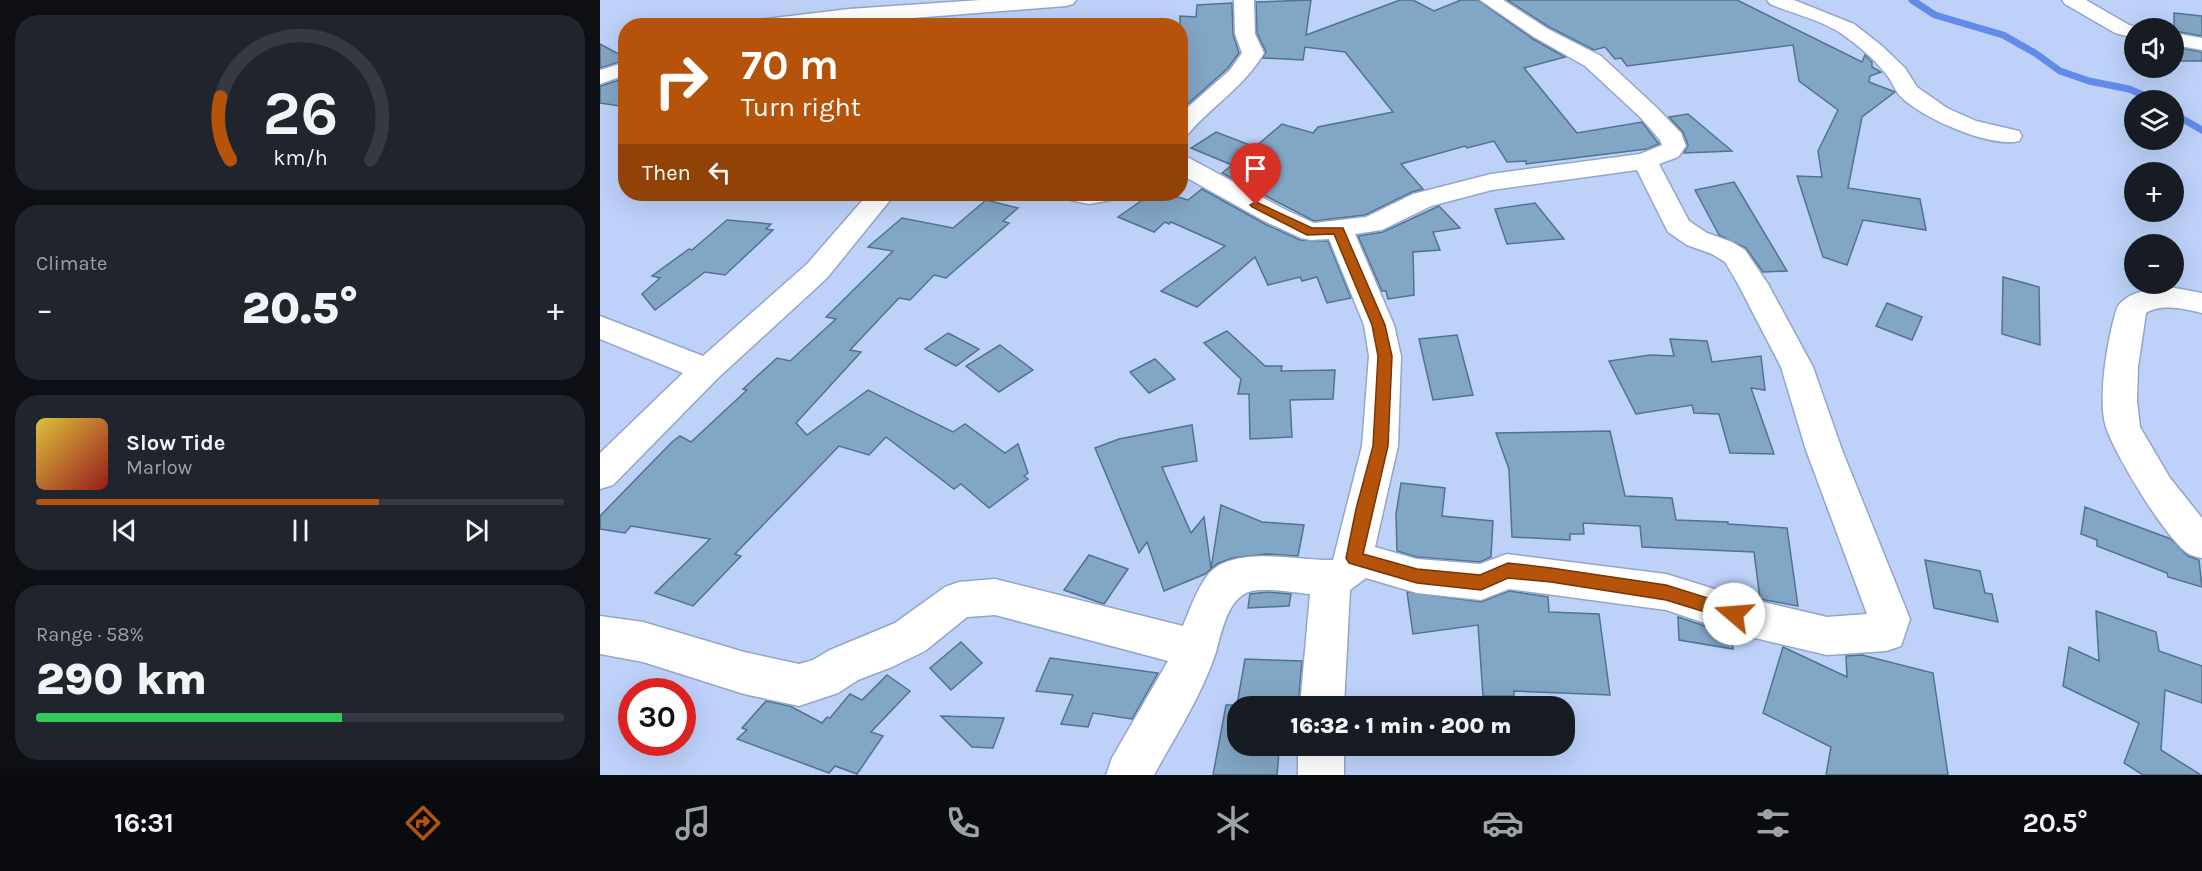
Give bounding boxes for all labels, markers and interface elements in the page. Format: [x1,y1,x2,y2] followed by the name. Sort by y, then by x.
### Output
[2124,18,2184,294] map controls
[2124,18,2184,78] button: sound
[741,40,839,90] text: 70 m
[642,42,720,120] icon: right
[262,77,338,150] text: 26
[2124,90,2184,150] button: layers
[741,91,861,123] text: Turn right
[1230,143,1281,205] pin
[273,145,327,170] text: km/h
[1239,152,1272,185] icon: arrive
[703,156,736,189] icon: left
[642,160,691,186] text: Then
[2124,162,2184,222] button: +
[2124,234,2184,294] button: −
[36,252,107,275] text: Climate
[242,282,358,334] text: 20.5°
[36,290,53,328] text: −
[547,290,564,328] text: +
[126,430,226,456] text: Slow Tide
[126,456,192,479] text: Marlow
[108,514,141,547] icon: previous
[284,514,317,547] icon: pause
[460,514,493,547] icon: next
[1702,582,1766,646] position arrow
[36,623,144,646] text: Range · 58%
[36,653,207,705] text: 290 km
[618,678,696,756] speed limit sign: 30
[1291,713,1511,739] text: 16:32 · 1 min · 200 m
[402,802,444,844] icon: directions
[672,802,714,844] icon: music
[942,802,984,844] icon: phone
[1212,802,1254,844] icon: climate
[1482,802,1524,844] icon: car
[1752,802,1794,844] icon: filters
[114,807,174,839] text: 16:31
[2022,807,2088,839] text: 20.5°

